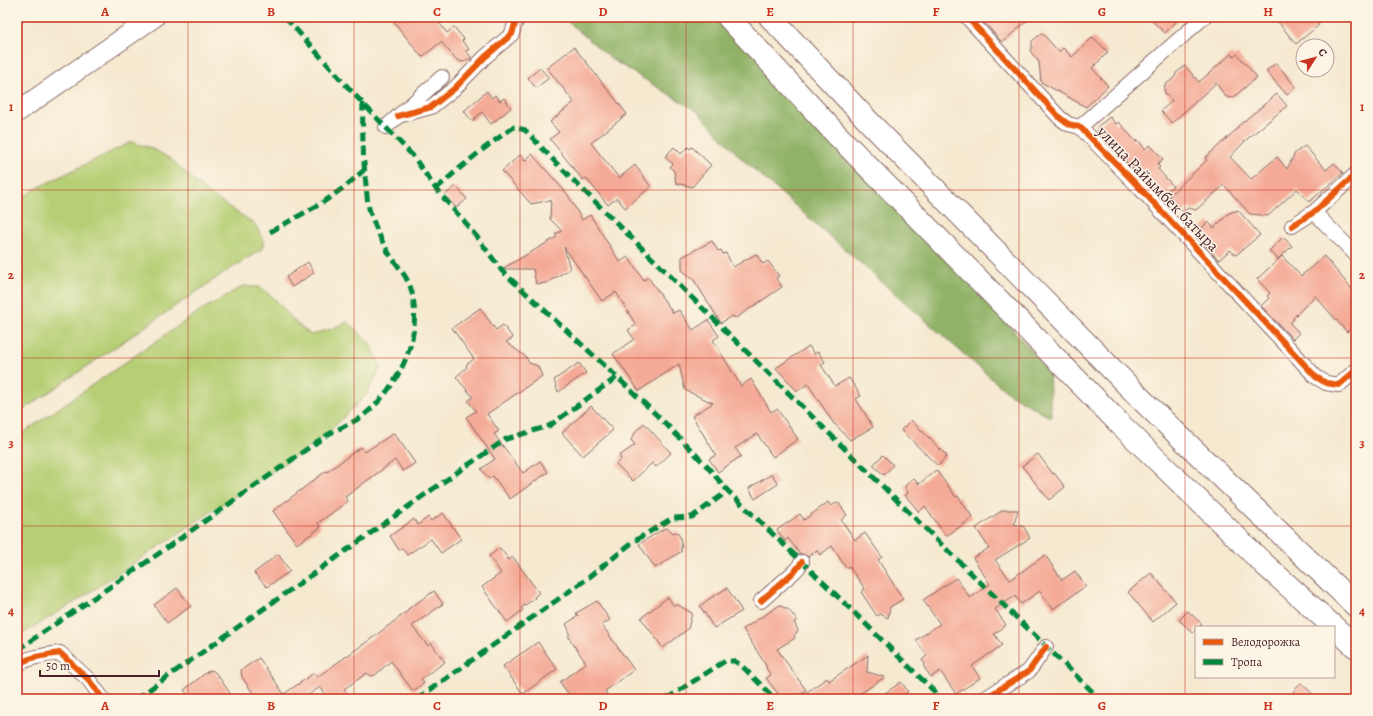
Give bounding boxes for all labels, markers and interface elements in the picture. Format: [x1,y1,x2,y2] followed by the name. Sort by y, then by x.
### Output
[100,3,110,20] text: A
[267,3,275,20] text: B
[433,3,441,20] text: C
[598,3,608,20] text: D
[766,3,774,20] text: E
[933,3,940,20] text: F
[1098,3,1106,20] text: G
[1263,3,1273,20] text: H
[1295,38,1335,78] north arrow
[1315,45,1331,60] text: С
[9,98,14,115] text: 1
[1360,98,1365,115] text: 1
[1091,121,1224,257] street label: улица Райымбек батыра
[8,266,15,283] text: 2
[1359,266,1366,283] text: 2
[8,434,14,451] text: 3
[1359,434,1365,451] text: 3
[8,602,14,619] text: 4
[1359,602,1365,619] text: 4
[1195,626,1335,678] legend
[1231,634,1301,650] text: Велодорожка
[40,652,159,678] scale bar
[1231,654,1262,670] text: Тропа
[46,658,70,674] text: 50 m
[100,697,110,714] text: A
[267,697,275,714] text: B
[433,697,441,714] text: C
[598,697,608,714] text: D
[766,697,774,714] text: E
[933,697,940,714] text: F
[1098,697,1106,714] text: G
[1263,697,1273,714] text: H

